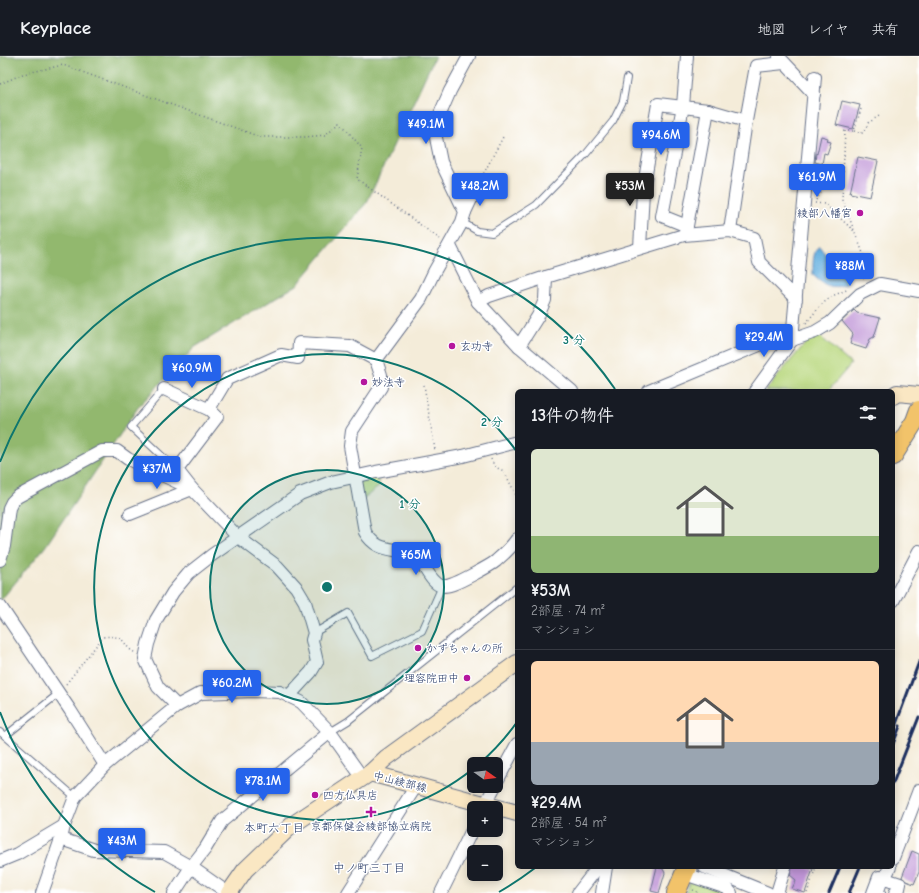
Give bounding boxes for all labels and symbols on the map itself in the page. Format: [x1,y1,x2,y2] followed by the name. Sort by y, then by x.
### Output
[393,111,459,145] pin: ¥49.1M
[628,122,694,156] pin: ¥94.6M
[784,164,850,198] pin: ¥61.9M
[447,173,513,207] pin: ¥48.2M
[606,173,654,207] pin: ¥53M
[797,207,852,220] place label: 綾部八幡宮
[855,208,865,218] marker: 綾部八幡宮
[826,253,874,287] pin: ¥88M
[731,324,797,358] pin: ¥29.4M
[563,333,585,347] text: 3 分
[460,340,493,353] place label: 玄功寺
[447,341,457,351] marker: 玄功寺
[159,355,225,389] pin: ¥60.9M
[372,376,405,389] place label: 妙法寺
[359,377,369,387] marker: 妙法寺
[481,415,503,429] text: 2 分
[133,456,181,490] pin: ¥37M
[400,497,421,511] text: 1 分
[392,542,440,576] pin: ¥65M
[320,580,334,594] centre of rings
[426,642,503,655] place label: かずちゃんの所
[413,643,423,653] marker: かずちゃんの所
[199,670,265,704] pin: ¥60.2M
[404,672,459,685] place label: 理容院田中
[462,673,472,683] marker: 理容院田中
[467,757,503,793] north arrow
[230,768,296,802] pin: ¥78.1M
[372,769,428,795] street label: 中山綾部線
[323,789,378,802] place label: 四方仏具店
[310,790,320,800] marker: 四方仏具店
[365,806,377,818] marker: 京都保健会綾部協立病院
[311,820,432,833] place label: 京都保健会綾部協立病院
[244,821,304,835] district label: 本町六丁目
[98,828,146,862] pin: ¥43M
[333,861,405,875] district label: 中ノ町三丁目

